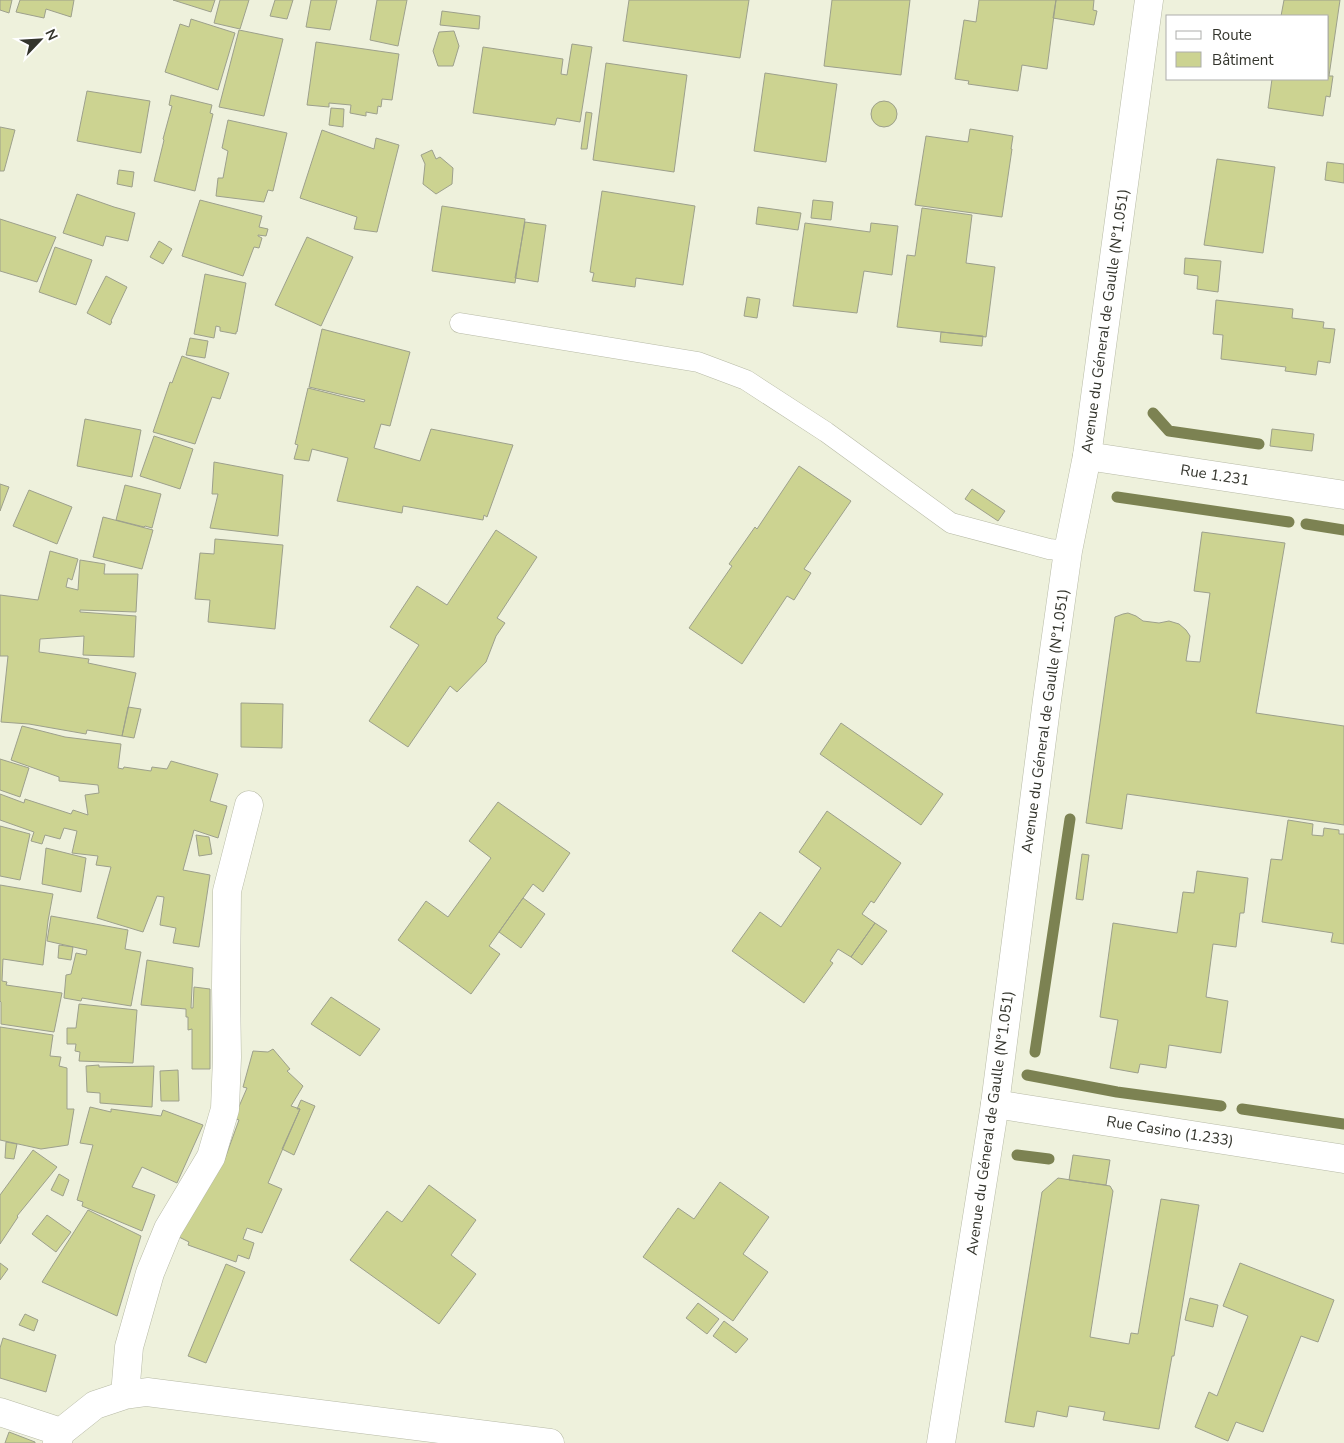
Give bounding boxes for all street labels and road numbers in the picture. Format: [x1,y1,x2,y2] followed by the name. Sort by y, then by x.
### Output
[1077,187,1133,455] street label: Avenue du Géneral de Gaulle (N°1.051)
[1179,460,1251,490] street label: Rue 1.231
[1017,587,1073,855] street label: Avenue du Géneral de Gaulle (N°1.051)
[962,989,1018,1257] street label: Avenue du Géneral de Gaulle (N°1.051)
[1105,1111,1235,1151] street label: Rue Casino (1.233)

